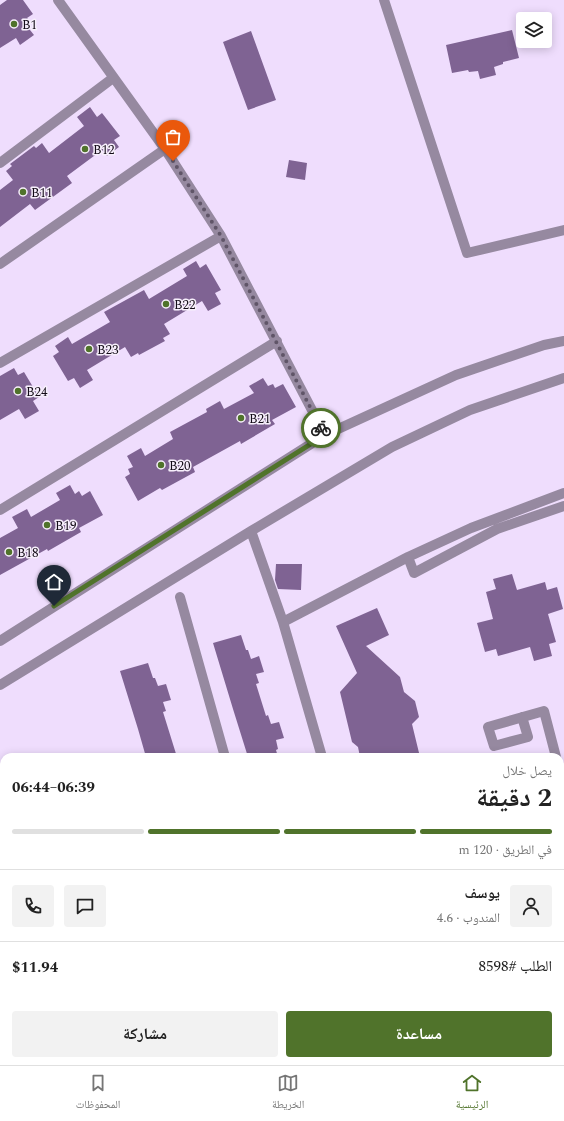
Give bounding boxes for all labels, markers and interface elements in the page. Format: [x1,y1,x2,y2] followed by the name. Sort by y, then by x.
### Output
[516,12,552,48] map controls
[516,12,552,48] button: layers
[22,15,37,35] place label: B1
[9,19,19,29] marker: B1
[156,120,190,161] pin
[162,126,184,148] icon: bag
[93,140,115,160] place label: B12
[80,144,90,154] marker: B12
[31,183,53,203] place label: B11
[18,187,28,197] marker: B11
[174,295,196,315] place label: B22
[161,299,171,309] marker: B22
[97,340,119,360] place label: B23
[84,344,94,354] marker: B23
[26,382,48,402] place label: B24
[13,386,23,396] marker: B24
[301,408,341,448] courier
[249,409,271,429] place label: B21
[236,413,246,423] marker: B21
[310,417,332,439] icon: bike
[169,456,191,476] place label: B20
[156,460,166,470] marker: B20
[55,516,77,536] place label: B19
[42,520,52,530] marker: B19
[17,543,39,563] place label: B18
[4,547,14,557] marker: B18
[37,565,71,606] pin
[43,571,65,593] icon: home
[503,761,552,781] text: يصل خلال
[12,776,95,799] text: 06:39–06:44
[476,778,552,818] text: 2 دقيقة
[459,840,552,860] text: في الطريق · 120 m
[465,882,500,905] text: يوسف
[12,885,54,927] button: phone
[64,885,106,927] button: chat
[510,885,552,927] button: person
[437,908,500,928] text: المندوب · 4.6
[479,955,552,978] text: الطلب #8598
[12,956,58,979] text: $11.94
[12,1011,278,1057] button: مشاركة
[286,1011,552,1057] button: مساعدة
[76,1072,120,1115] tab: المحفوظات
[272,1072,304,1115] tab: الخريطة
[456,1072,488,1115] tab: الرئيسية

